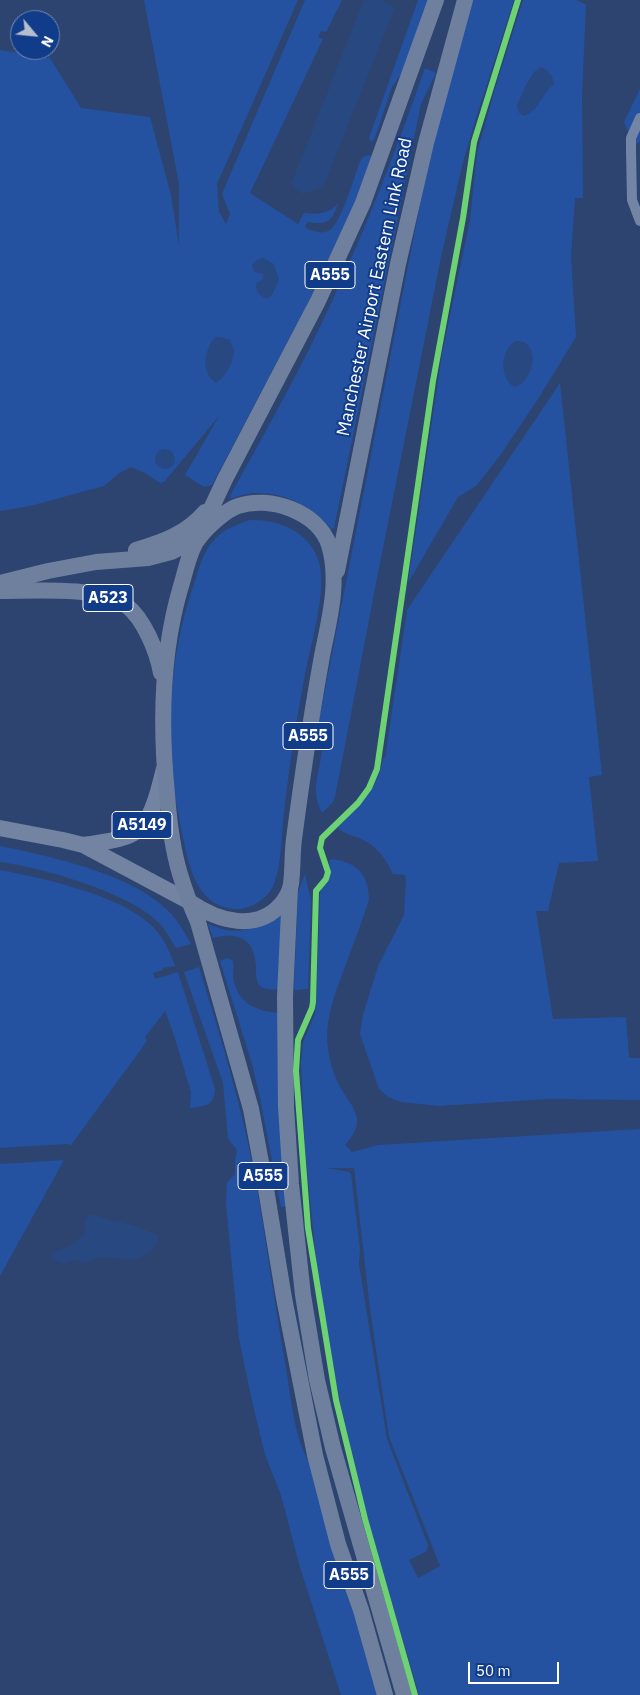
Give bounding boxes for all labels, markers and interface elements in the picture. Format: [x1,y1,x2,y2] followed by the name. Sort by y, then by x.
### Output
[10,10,60,60] north arrow
[37,33,58,50] text: N
[333,136,417,438] street label: Manchester Airport Eastern Link Road
[305,262,355,288] road number: A555
[83,584,133,612] road number: A523
[283,722,333,749] road number: A555
[112,812,172,838] road number: A5149
[238,1162,288,1190] road number: A555
[324,1562,374,1588] road number: A555
[470,1652,561,1684] scale bar
[476,1661,511,1680] text: 50 m

